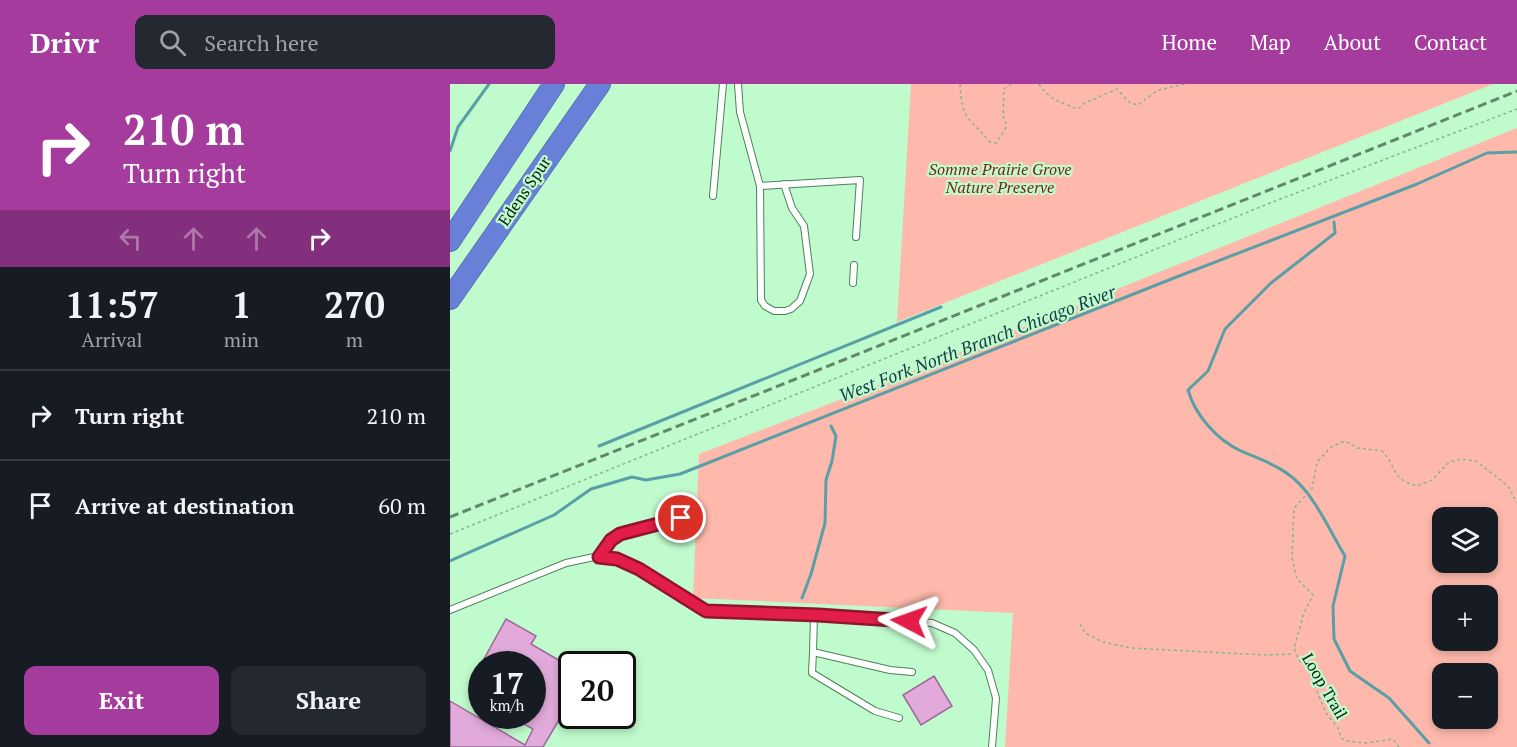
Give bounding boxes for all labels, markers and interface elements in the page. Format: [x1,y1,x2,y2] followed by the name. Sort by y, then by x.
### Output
[135,15,555,69] search box
[30,24,99,61] text: Drivr
[156,26,189,59] icon: search
[204,28,319,57] text: Search here
[1161,28,1217,56] text: Home
[1250,28,1291,56] text: Map
[1324,28,1381,56] text: About
[1414,28,1487,56] text: Contact
[123,101,244,157] text: 210 m
[24,108,102,186] icon: right
[493,151,556,230] street label: Edens Spur
[123,155,246,191] text: Turn right
[928,158,1072,198] park label: Somme Prairie Grove Nature Preserve
[114,222,147,255] icon: left
[177,222,210,255] icon: ahead
[240,222,273,255] icon: ahead
[303,222,336,255] icon: right
[835,279,1120,407] water label: West Fork North Branch Chicago River
[65,281,159,328] text: 11:57
[231,281,252,328] text: 1
[324,281,385,328] text: 270
[81,326,143,353] text: Arrival
[224,326,259,353] text: min
[346,326,363,353] text: m
[24,399,57,432] icon: right
[75,401,184,430] text: Turn right
[366,401,426,430] text: 210 m
[24,489,57,522] icon: arrive
[75,491,294,520] text: Arrive at destination
[378,491,426,520] text: 60 m
[655,492,706,543] pin
[664,501,697,534] icon: arrive
[1432,507,1498,729] map controls
[1432,507,1498,573] button: layers
[1432,585,1498,651] button: +
[877,589,941,653] position arrow
[1297,649,1353,723] street label: Loop Trail
[558,651,636,729] speed limit sign: 20
[490,663,524,703] text: 17
[1432,663,1498,729] button: −
[24,666,219,735] button: Exit
[231,666,426,735] button: Share
[490,695,524,715] text: km/h

